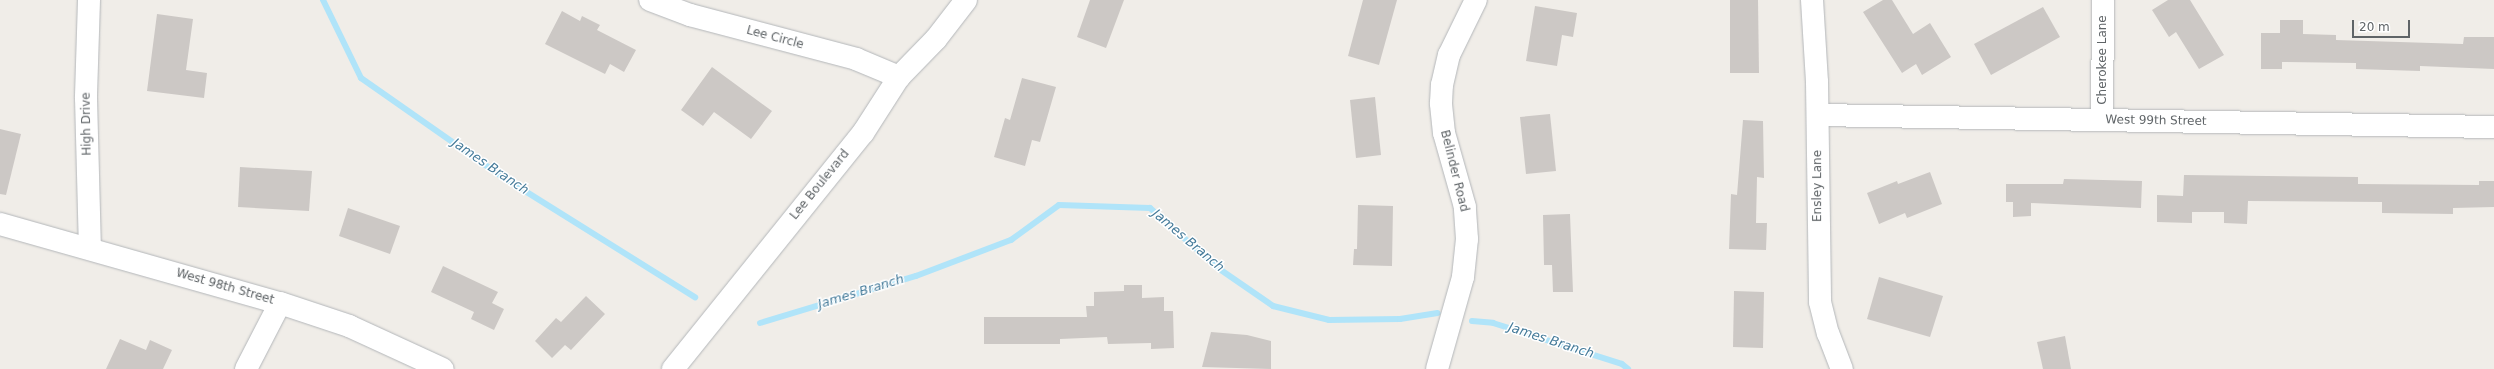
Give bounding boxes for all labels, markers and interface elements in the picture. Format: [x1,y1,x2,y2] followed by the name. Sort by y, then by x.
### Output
[2354,12,2412,38] scale bar
[2096,15,2110,105] street label: Cherokee Lane
[2359,20,2390,34] text: 20 m
[745,23,805,53] street label: Lee Circle
[79,92,95,156] street label: High Drive
[2105,113,2207,129] street label: West 99th Street
[1437,129,1471,213] street label: Belinder Road
[449,136,531,198] water label: James Branch
[787,147,853,223] street label: Lee Boulevard
[1811,150,1825,222] street label: Ensley Lane
[1149,206,1227,276] water label: James Branch
[174,266,276,308] street label: West 98th Street
[816,271,906,313] water label: James Branch
[1506,320,1596,362] water label: James Branch

